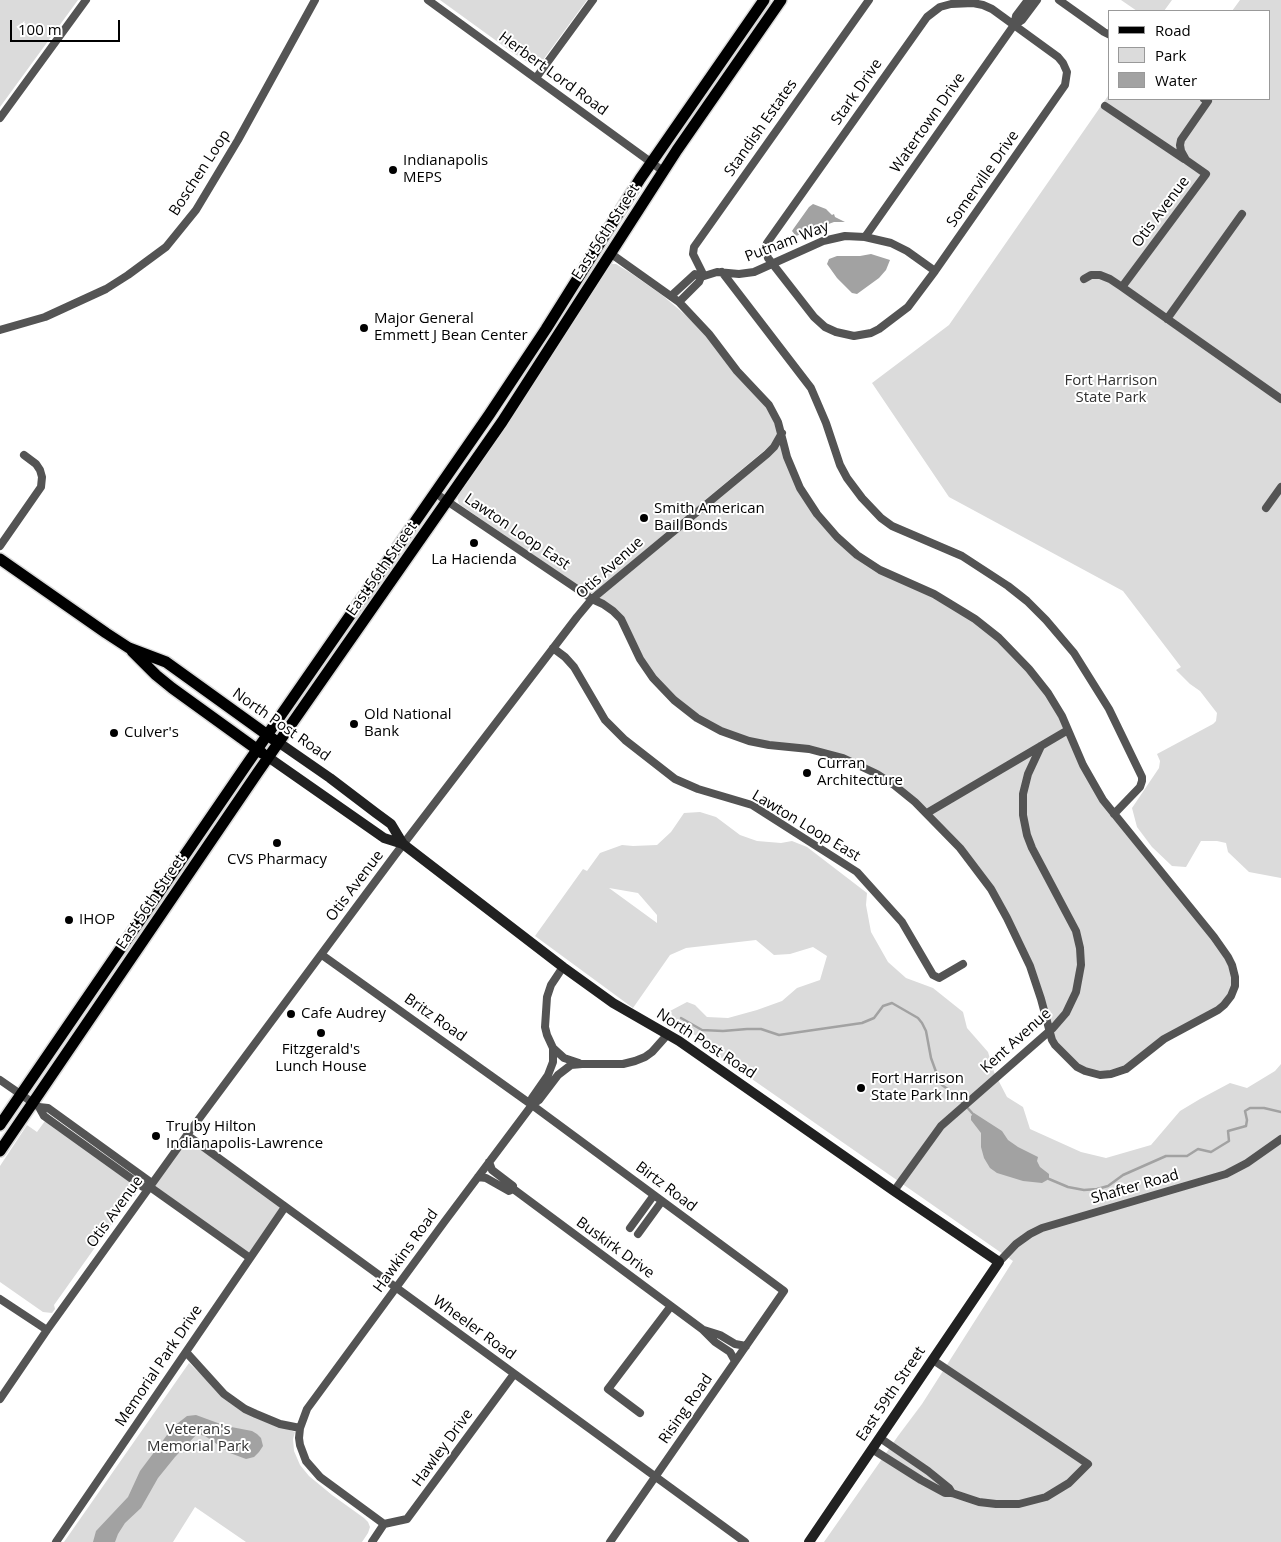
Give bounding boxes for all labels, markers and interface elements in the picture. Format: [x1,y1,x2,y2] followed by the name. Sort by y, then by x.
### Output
[12,10,122,42] scale bar
[1108,10,1271,100] legend
[18,19,62,39] text: 100 m
[1155,20,1191,40] text: Road
[495,28,611,120] street label: Herbert Lord Road
[1155,45,1186,65] text: Park
[828,55,886,129] street label: Stark Drive
[887,70,969,176] street label: Watertown Drive
[1155,70,1197,90] text: Water
[721,76,801,180] street label: Standish Estates
[166,127,234,219] street label: Boschen Loop
[943,127,1023,231] street label: Somerville Drive
[403,152,488,187] place label: Indianapolis MEPS
[387,164,399,176] marker: Indianapolis MEPS
[1129,173,1193,251] street label: Otis Avenue
[568,181,644,283] street label: East 56th Street
[742,218,832,266] street label: Putnam Way
[374,310,528,345] place label: Major General Emmett J Bean Center
[358,322,370,334] marker: Major General Emmett J Bean Center
[1065,372,1157,407] park label: Fort Harrison State Park
[461,490,573,574] street label: Lawton Loop East
[654,500,765,535] place label: Smith American Bail Bonds
[638,512,650,524] marker: Smith American Bail Bonds
[343,519,421,619] street label: East 56th Street
[573,533,647,603] street label: Otis Avenue
[468,537,480,549] marker: La Hacienda
[431,551,517,569] place label: La Hacienda
[229,685,333,765] street label: North Post Road
[364,706,452,741] place label: Old National Bank
[348,718,360,730] marker: Old National Bank
[124,724,179,742] place label: Culver's
[108,727,120,739] marker: Culver's
[817,755,903,790] place label: Curran Architecture
[801,767,813,779] marker: Curran Architecture
[748,787,864,865] street label: Lawton Loop East
[271,837,283,849] marker: CVS Pharmacy
[323,847,387,925] street label: Otis Avenue
[113,851,189,953] street label: East 56th Street
[227,851,327,869] place label: CVS Pharmacy
[79,911,115,929] place label: IHOP
[63,914,75,926] marker: IHOP
[400,990,470,1046] street label: Britz Road
[301,1005,386,1023] place label: Cafe Audrey
[653,1005,759,1083] street label: North Post Road
[977,1005,1055,1077] street label: Kent Avenue
[285,1008,297,1020] marker: Cafe Audrey
[315,1027,327,1039] marker: Fitzgerald's Lunch House
[275,1041,367,1076] place label: Fitzgerald's Lunch House
[871,1070,968,1105] place label: Fort Harrison State Park Inn
[855,1082,867,1094] marker: Fort Harrison State Park Inn
[166,1118,323,1153] place label: Tru by Hilton Indianapolis-Lawrence
[150,1130,162,1142] marker: Tru by Hilton Indianapolis-Lawrence
[632,1158,700,1216] street label: Birtz Road
[1089,1166,1181,1208] street label: Shafter Road
[83,1173,147,1251] street label: Otis Avenue
[370,1206,442,1296] street label: Hawkins Road
[572,1214,658,1282] street label: Buskirk Drive
[429,1292,519,1364] street label: Wheeler Road
[112,1302,206,1430] street label: Memorial Park Drive
[853,1343,929,1445] street label: East 59th Street
[655,1371,717,1447] street label: Rising Road
[409,1406,477,1490] street label: Hawley Drive
[147,1421,249,1456] park label: Veteran's Memorial Park

